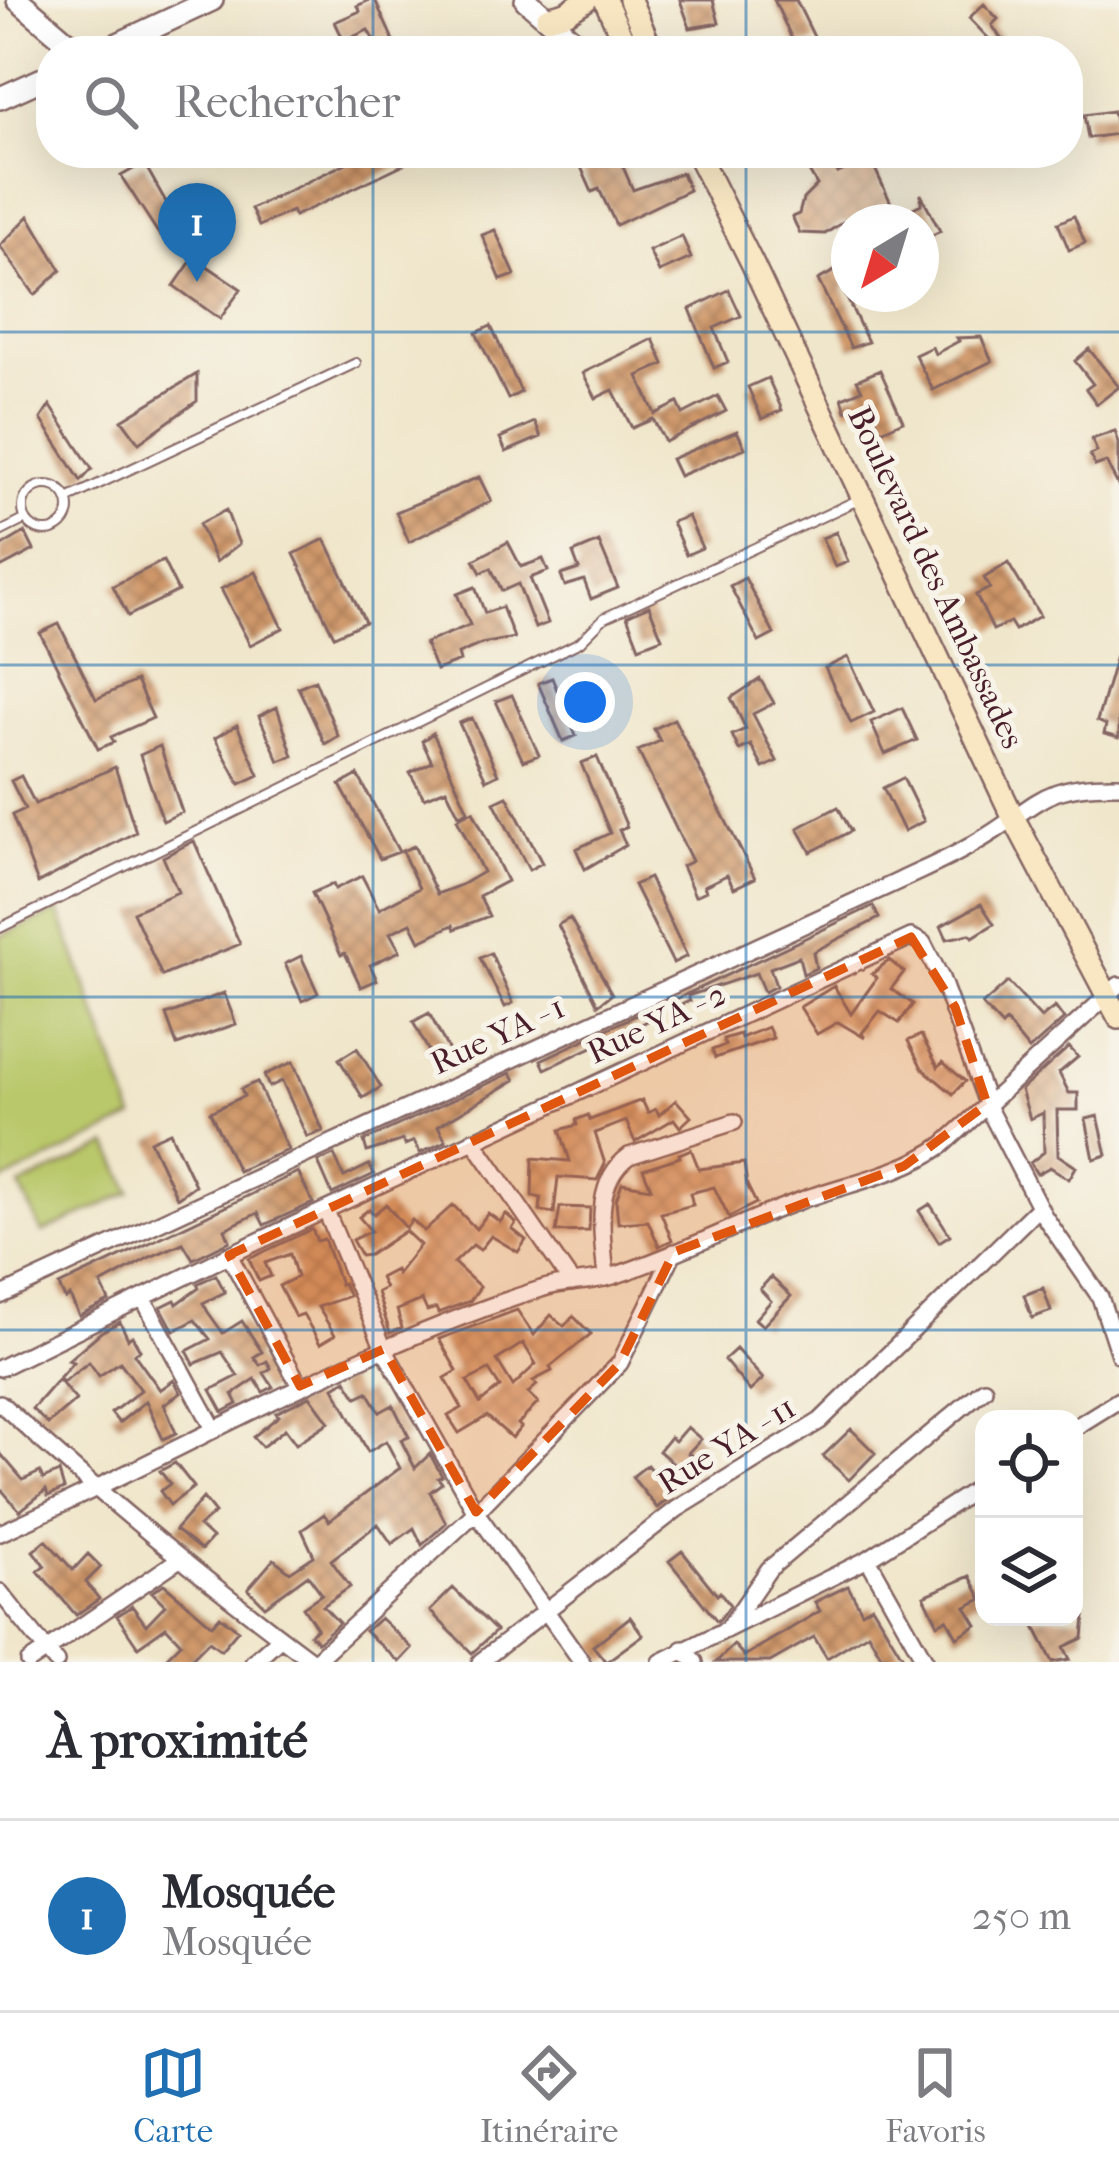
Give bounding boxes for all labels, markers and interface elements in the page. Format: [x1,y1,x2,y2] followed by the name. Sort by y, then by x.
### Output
[36,36,1083,168] search box
[78,69,144,135] icon: search
[174,76,400,129] text: Rechercher
[158,183,236,282] pin: 1
[831,204,939,312] north arrow
[839,401,1032,755] street label: Boulevard des Ambassades
[555,672,615,732] your location
[581,974,732,1072] street label: Rue YA - 2
[425,987,571,1083] street label: Rue YA - 1
[651,1388,803,1503] street label: Rue YA - 11
[975,1410,1083,1626] map controls
[975,1410,1083,1518] button: locate
[975,1518,1083,1626] button: layers
[48,1710,308,1770] text: À proximité
[162,1866,335,1919] text: Mosquée
[80,1893,94,1939] text: 1
[972,1893,1071,1939] text: 250 m
[162,1919,312,1965] text: Mosquée
[133,2040,213,2151] tab: Carte
[480,2040,618,2151] tab: Itinéraire
[885,2040,986,2151] tab: Favoris

